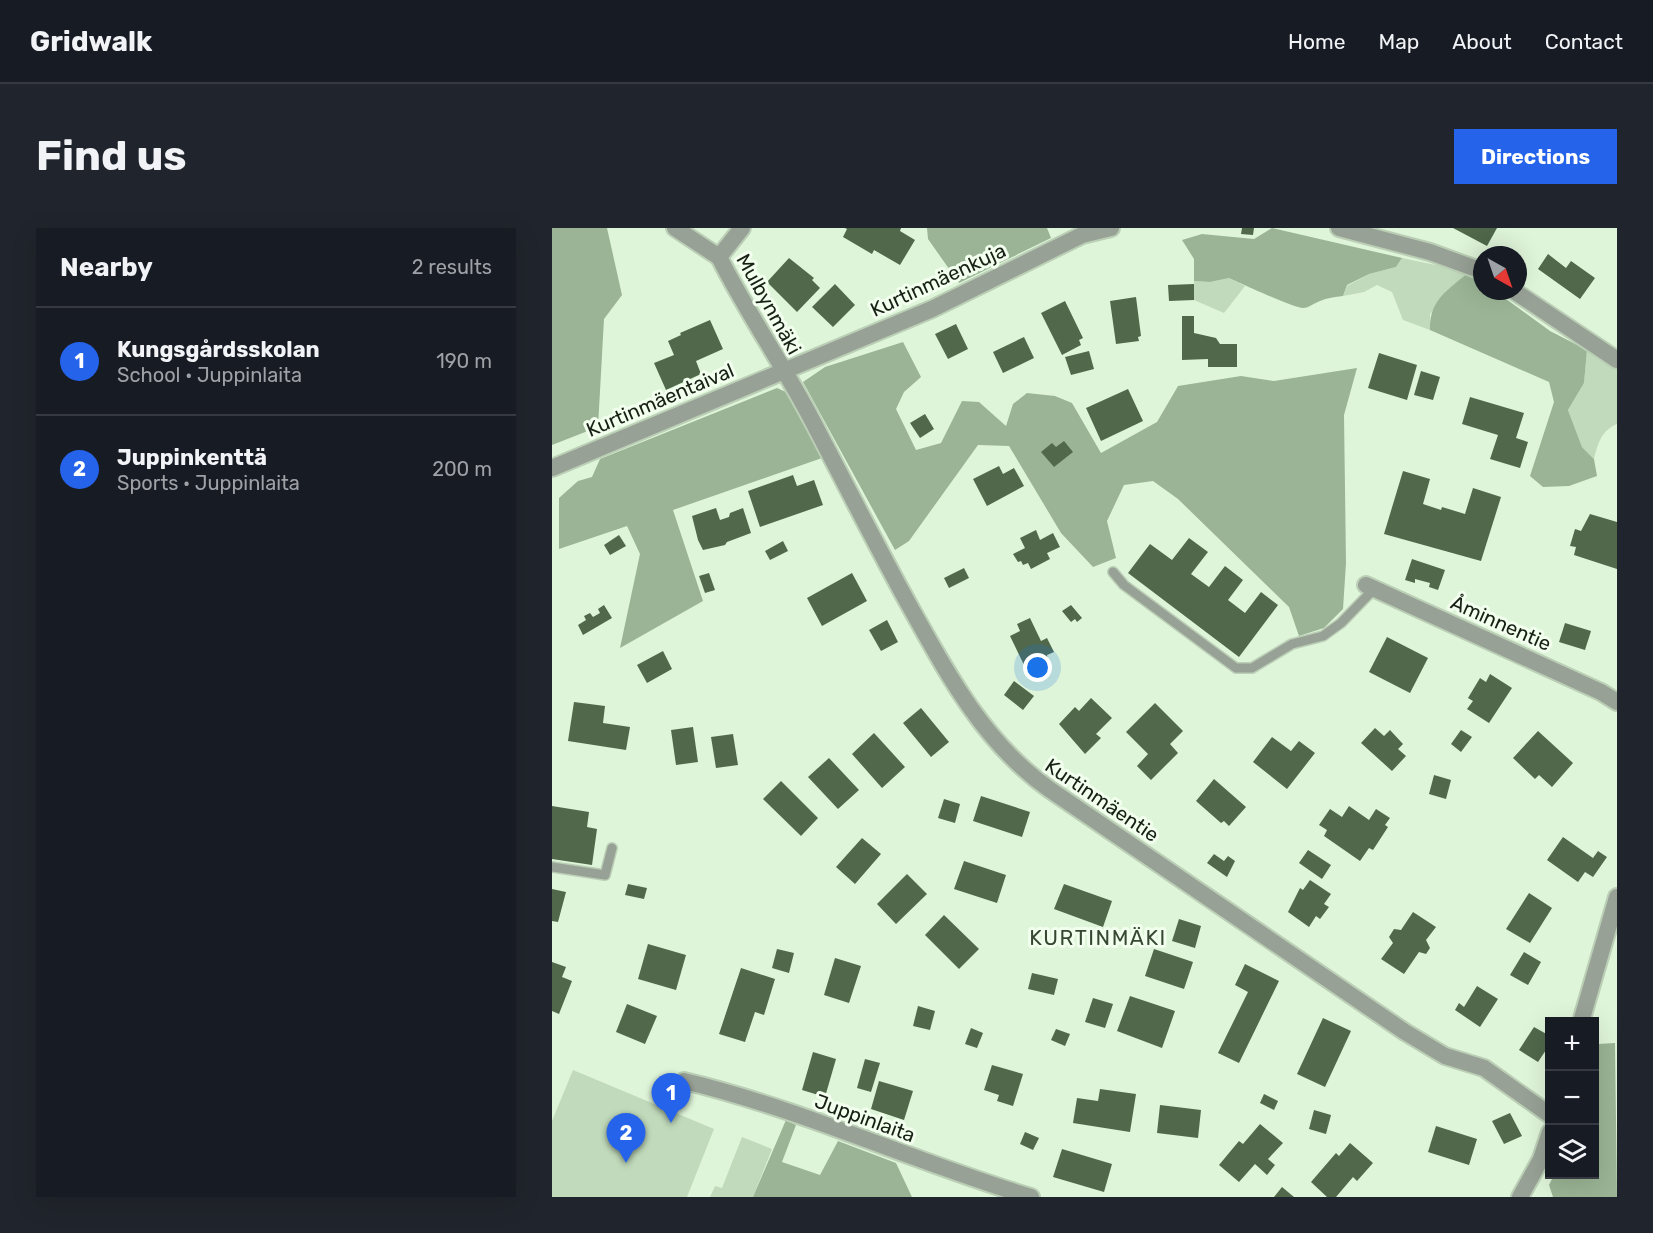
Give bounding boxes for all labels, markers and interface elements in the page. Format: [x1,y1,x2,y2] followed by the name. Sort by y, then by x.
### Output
[30,25,152,58] text: Gridwalk
[1288,29,1345,54] text: Home
[1378,29,1419,54] text: Map
[1452,29,1512,54] text: About
[1545,29,1623,54] text: Contact
[1454,129,1617,184] button: Directions
[36,131,187,181] text: Find us
[866,238,1010,322] street label: Kurtinmäenkuja
[1473,246,1527,300] north arrow
[731,249,807,359] street label: Mulbynmäki
[60,252,153,283] text: Nearby
[412,255,492,279] text: 2 results
[117,336,320,363] text: Kungsgårdsskolan
[75,349,84,373] text: 1
[436,349,492,373] text: 190 m
[582,358,738,442] street label: Kurtinmäentaival
[117,363,302,387] text: School · Juppinlaita
[117,444,267,471] text: Juppinkenttä
[73,457,86,481] text: 2
[432,457,492,481] text: 200 m
[117,471,300,495] text: Sports · Juppinlaita
[1447,590,1555,656] street label: Åminnentie
[1023,653,1052,682] your location
[1041,753,1163,847] street label: Kurtinmäentie
[1029,925,1167,950] district label: KURTINMÄKI
[1545,1017,1599,1179] map controls
[1545,1017,1599,1071] button: +
[1545,1071,1599,1125] button: −
[652,1074,690,1123] pin: 1
[812,1089,918,1147] street label: Juppinlaita
[606,1114,646,1163] pin: 2
[1545,1125,1599,1179] button: layers

